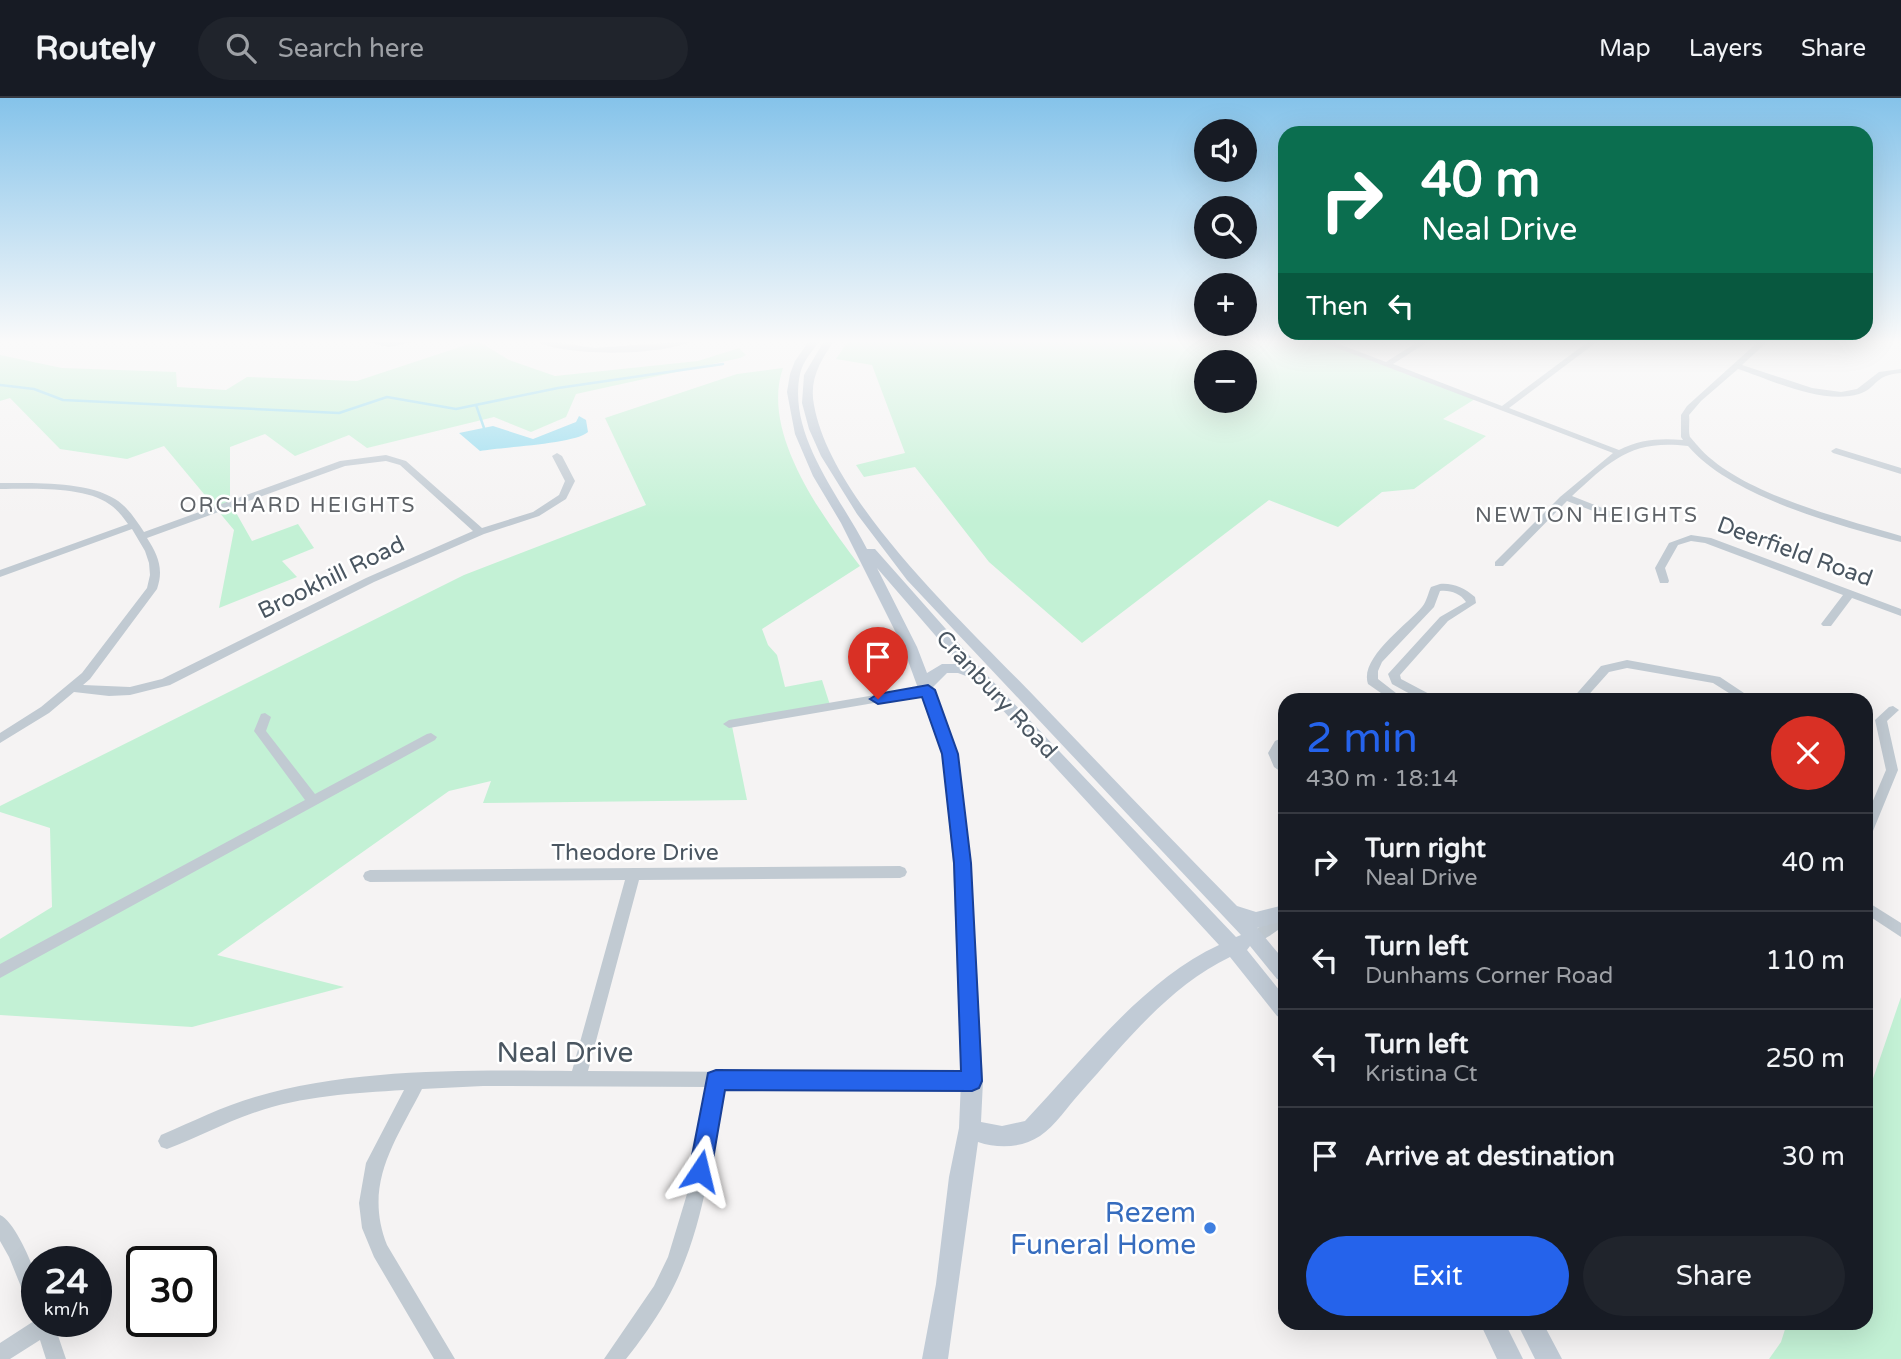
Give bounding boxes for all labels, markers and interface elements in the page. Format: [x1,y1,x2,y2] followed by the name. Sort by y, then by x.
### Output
[198,17,688,80] search box
[35,29,156,68] text: Routely
[222,29,260,67] icon: search
[278,33,424,64] text: Search here
[1599,34,1651,63] text: Map
[1689,34,1763,63] text: Layers
[1801,34,1866,63] text: Share
[1194,119,1257,413] map controls
[1194,119,1257,182] button: sound
[1421,151,1540,210] text: 40 m
[1306,154,1397,245] icon: right
[1194,196,1257,259] button: search
[1421,211,1577,249] text: Neal Drive
[1194,273,1257,336] button: +
[1382,287,1420,325] icon: left
[1306,291,1368,322] text: Then
[1194,350,1257,413] button: −
[179,493,417,518] district label: ORCHARD HEIGHTS
[1475,503,1699,528] district label: NEWTON HEIGHTS
[1713,511,1876,593] street label: Deerfield Road
[254,530,409,625] street label: Brookhill Road
[930,625,1063,765] street label: Cranbury Road
[848,627,908,699] pin
[859,638,897,676] icon: arrive
[1306,713,1418,764] text: 2 min
[1771,716,1845,790] button: close
[1306,765,1458,793] text: 430 m · 18:14
[1365,833,1486,864] text: Turn right
[551,839,719,867] street label: Theodore Drive
[1306,843,1344,881] icon: right
[1782,847,1845,878] text: 40 m
[1365,864,1477,892] text: Neal Drive
[1365,931,1468,962] text: Turn left
[1306,941,1344,979] icon: left
[1765,945,1845,976] text: 110 m
[1365,962,1613,990] text: Dunhams Corner Road
[1365,1029,1468,1060] text: Turn left
[497,1036,633,1070] street label: Neal Drive
[1306,1039,1344,1077] icon: left
[1765,1043,1845,1074] text: 250 m
[1365,1060,1478,1088] text: Kristina Ct
[663,1134,737,1208] position arrow
[1306,1137,1344,1175] icon: arrive
[1365,1141,1615,1172] text: Arrive at destination
[1782,1141,1845,1172] text: 30 m
[1010,1196,1196,1262] place label: Rezem Funeral Home
[1202,1220,1218,1236] marker: Rezem Funeral Home
[1306,1236,1569,1316] button: Exit
[1583,1236,1845,1316] button: Share
[126,1246,217,1337] speed limit sign: 30
[45,1261,88,1303] text: 24
[44,1298,89,1320] text: km/h

